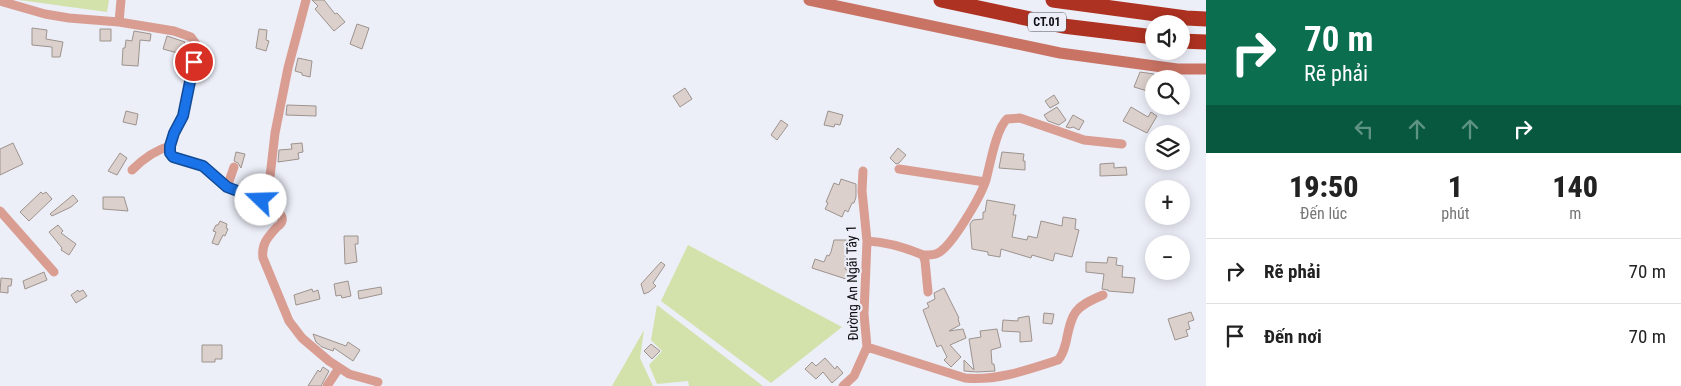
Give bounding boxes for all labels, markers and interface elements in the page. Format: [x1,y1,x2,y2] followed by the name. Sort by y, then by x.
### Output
[1028,13,1066,32] road number: CT.01
[1145,15,1190,280] map controls
[1145,15,1190,60] button: sound
[1304,19,1373,60] text: 70 m
[1221,20,1286,85] icon: right
[173,41,215,83] pin
[180,48,208,76] icon: arrive
[1304,61,1368,86] text: Rẽ phải
[1145,70,1190,115] button: search
[1350,115,1378,143] icon: left
[1403,115,1431,143] icon: ahead
[1456,115,1484,143] icon: ahead
[1509,115,1537,143] icon: right
[1145,125,1190,170] button: layers
[1289,169,1358,204] text: 19:50
[1448,169,1463,204] text: 1
[1552,169,1598,204] text: 140
[234,173,286,225] position arrow
[1145,180,1190,225] button: +
[1300,204,1347,223] text: Đến lúc
[1441,204,1469,223] text: phút
[1569,204,1581,223] text: m
[843,225,861,341] street label: Đường An Ngãi Tây 1
[1145,235,1190,280] button: −
[1221,257,1249,285] icon: right
[1264,260,1320,283] text: Rẽ phải
[1629,260,1666,283] text: 70 m
[1221,322,1249,350] icon: arrive
[1264,325,1322,348] text: Đến nơi
[1629,325,1666,348] text: 70 m

